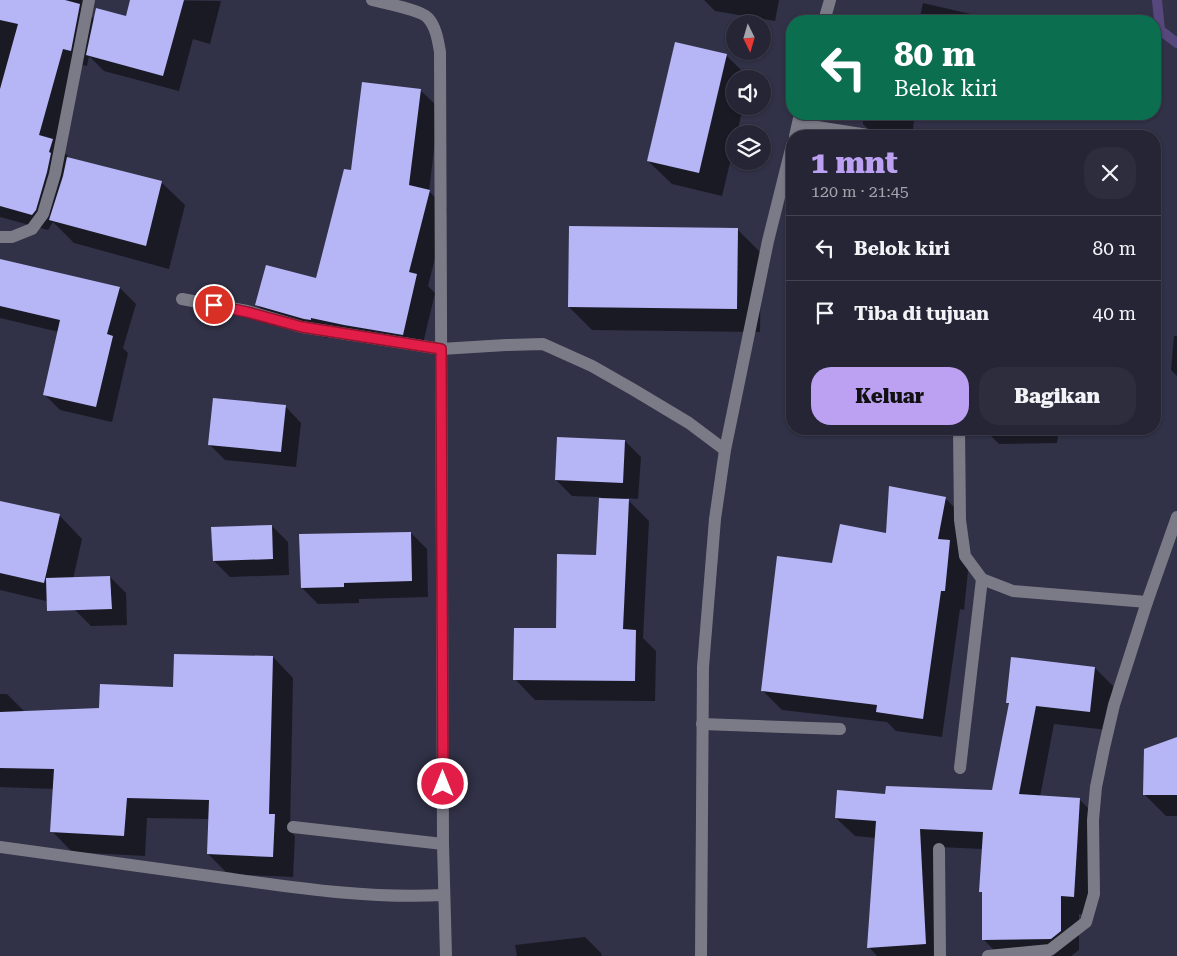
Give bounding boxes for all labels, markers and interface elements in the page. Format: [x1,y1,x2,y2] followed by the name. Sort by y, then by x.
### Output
[726,15,771,60] north arrow
[726,15,771,170] map controls
[894,34,976,75] text: 80 m
[811,35,876,100] icon: left
[726,70,771,115] button: sound
[894,76,998,101] text: Belok kiri
[726,125,771,170] button: layers
[811,145,898,180] text: 1 mnt
[1084,147,1136,199] button: close
[811,182,909,201] text: 120 m · 21:45
[811,234,839,262] icon: left
[854,237,950,260] text: Belok kiri
[1093,237,1136,260] text: 80 m
[193,284,235,326] pin
[200,291,228,319] icon: arrive
[811,299,839,327] icon: arrive
[854,302,989,325] text: Tiba di tujuan
[1093,302,1136,325] text: 40 m
[811,367,969,425] button: Keluar
[979,367,1136,425] button: Bagikan
[416,757,468,809] position arrow

